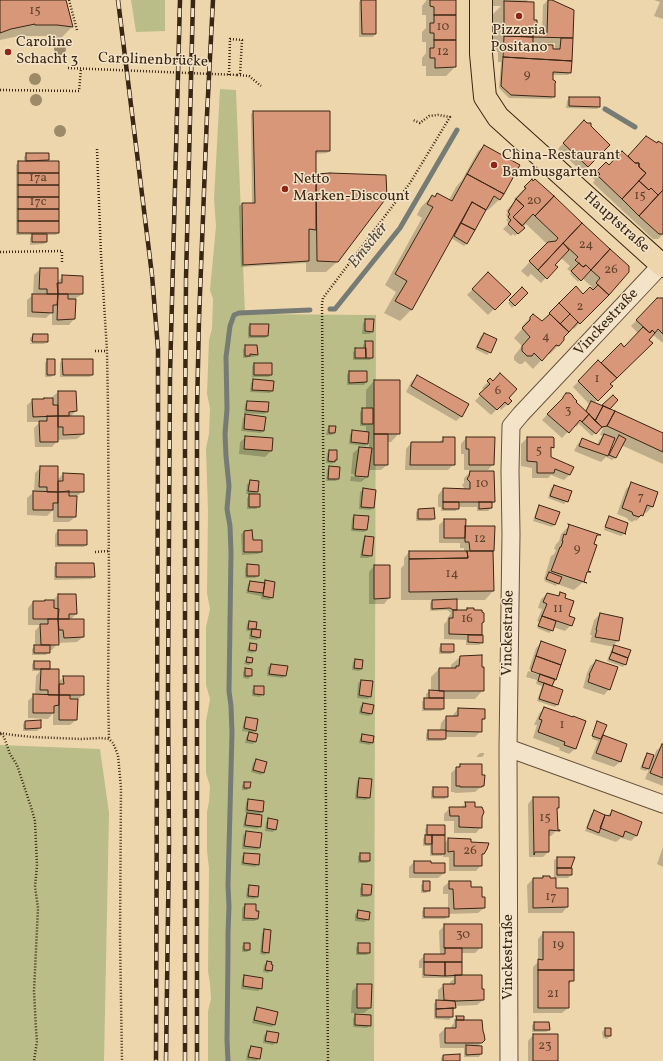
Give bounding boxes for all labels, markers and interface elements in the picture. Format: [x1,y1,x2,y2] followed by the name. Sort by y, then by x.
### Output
[29,4,41,20] house number: 15
[514,11,524,21] marker: Pizzeria Positano
[437,20,449,36] house number: 10
[491,22,547,57] place label: Pizzeria Positano
[16,34,78,69] place label: Caroline Schacht 3
[437,45,449,61] house number: 12
[3,47,13,57] marker: Caroline Schacht 3
[98,50,208,72] street label: Carolinenbrücke
[524,68,530,84] house number: 9
[502,147,620,182] place label: China-Restaurant Bambusgarten
[489,160,499,170] marker: China-Restaurant Bambusgarten
[29,171,47,187] house number: 17a
[293,171,410,206] place label: Netto Marken-Discount
[280,184,290,194] marker: Netto Marken-Discount
[579,189,653,257] street label: Hauptstraße
[634,189,646,205] house number: 15
[527,194,541,210] house number: 20
[29,195,47,211] house number: 17c
[345,219,393,273] water label: Emscher
[579,238,593,254] house number: 24
[604,263,618,279] house number: 26
[571,285,643,361] street label: Vinckestraße
[577,300,583,316] house number: 2
[542,330,550,346] house number: 4
[594,372,600,388] house number: 1
[495,384,501,400] house number: 6
[565,404,571,420] house number: 3
[536,444,542,460] house number: 5
[476,477,488,493] house number: 10
[638,490,644,506] house number: 7
[474,532,486,548] house number: 12
[574,542,580,558] house number: 9
[446,567,458,583] house number: 14
[499,590,519,676] street label: Vinckestraße
[553,602,563,618] house number: 11
[461,612,473,628] house number: 16
[559,718,565,734] house number: 1
[539,811,551,827] house number: 15
[463,844,477,860] house number: 26
[545,890,557,906] house number: 17
[500,914,518,1000] street label: Vinckestraße
[456,928,470,944] house number: 30
[552,938,564,954] house number: 19
[547,987,559,1003] house number: 21
[538,1039,552,1055] house number: 23

